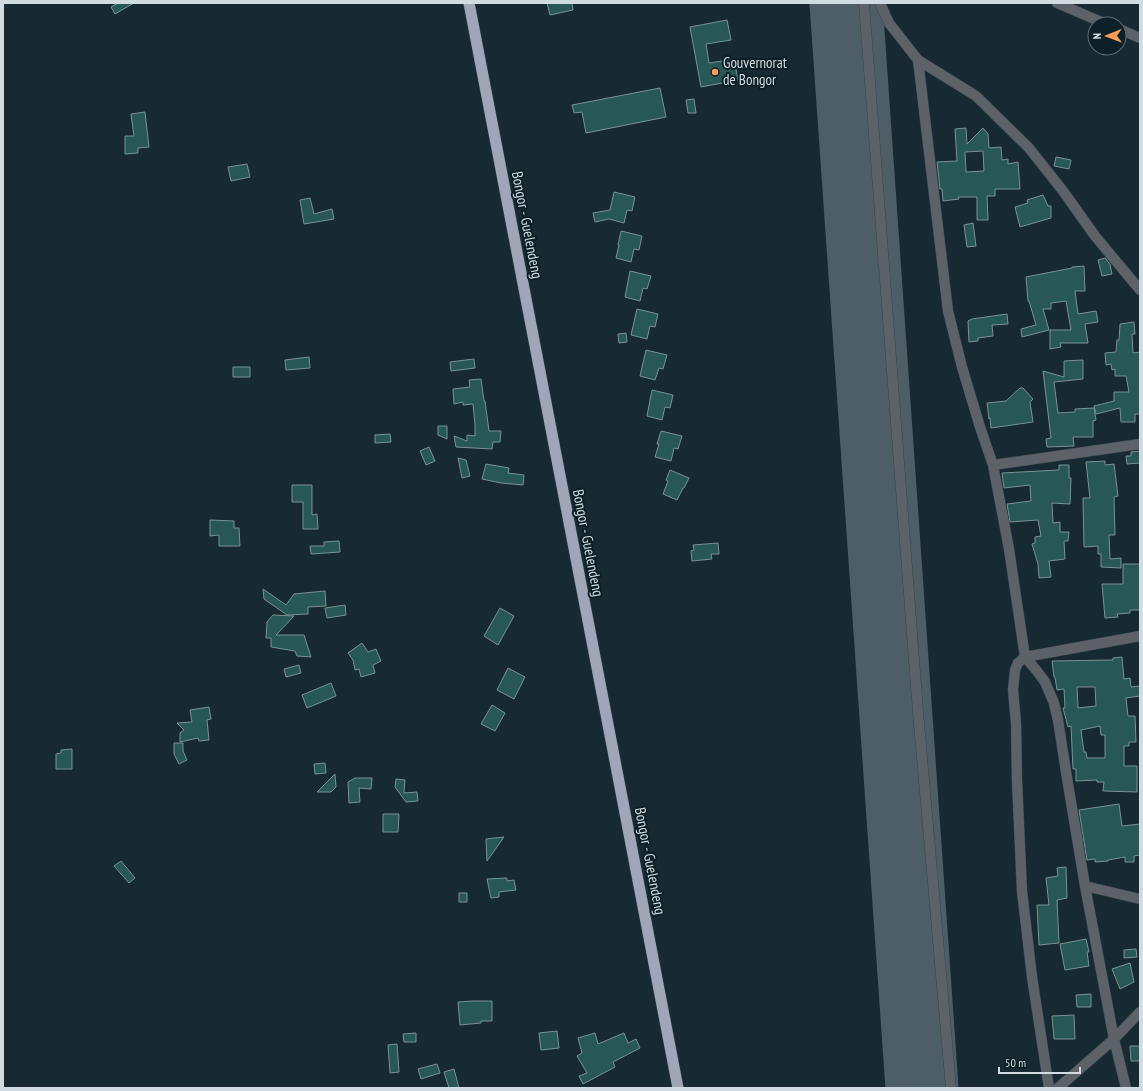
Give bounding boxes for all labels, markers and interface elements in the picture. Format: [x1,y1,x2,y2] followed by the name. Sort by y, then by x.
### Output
[1087,16,1127,56] north arrow
[1090,33,1104,39] text: N
[723,53,787,89] place label: Gouvernorat de Bongor
[710,67,720,77] marker: Gouvernorat de Bongor
[508,170,547,280] street label: Bongor - Guelendeng
[569,488,608,598] street label: Bongor - Guelendeng
[631,806,670,916] street label: Bongor - Guelendeng
[999,1049,1080,1075] scale bar
[1005,1055,1026,1070] text: 50 m

